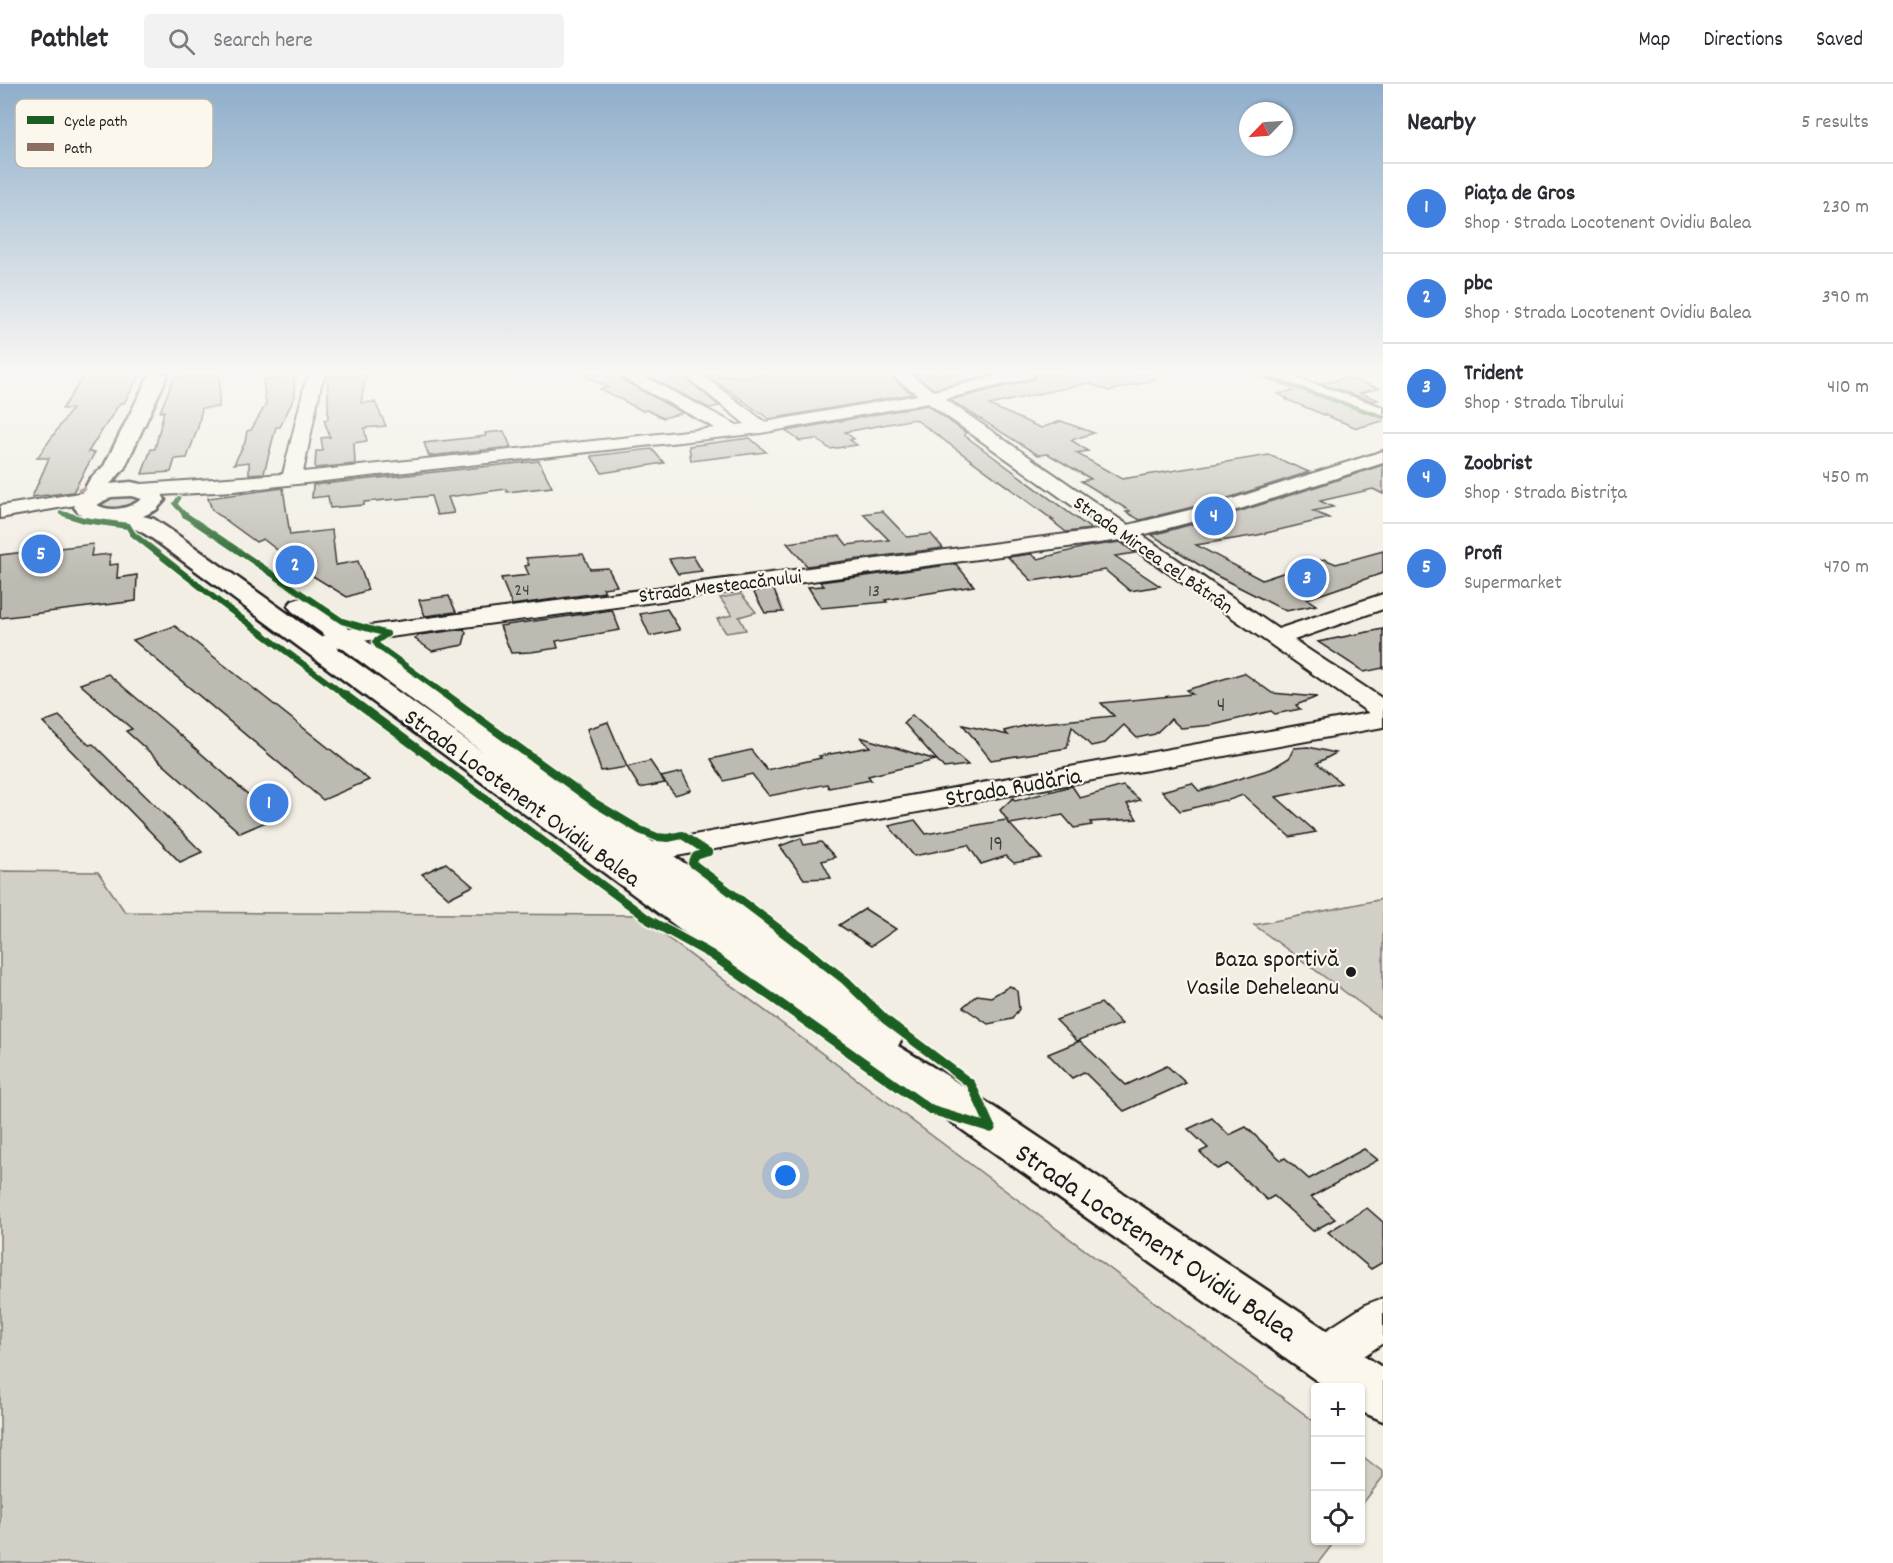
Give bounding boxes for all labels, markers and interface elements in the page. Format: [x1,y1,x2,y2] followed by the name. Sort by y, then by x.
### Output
[144,14,564,68] search box
[30,21,108,61] text: Pathlet
[165,25,198,58] icon: search
[213,26,313,57] text: Search here
[1639,26,1670,56] text: Map
[1703,26,1783,56] text: Directions
[1816,26,1863,56] text: Saved
[15,99,213,168] legend
[1239,102,1293,156] north arrow
[1407,105,1475,142] text: Nearby
[1801,109,1869,137] text: 5 results
[64,111,127,134] text: Cycle path
[64,138,92,161] text: Path
[1464,179,1575,210] text: Piața de Gros
[1424,194,1429,222] text: 1
[1822,194,1869,222] text: 230 m
[1464,210,1751,238] text: Shop · Strada Locotenent Ovidiu Balea
[1464,269,1493,300] text: pbc
[1422,284,1431,312] text: 2
[1822,284,1869,312] text: 390 m
[1464,300,1751,328] text: Shop · Strada Locotenent Ovidiu Balea
[1464,359,1523,390] text: Trident
[1422,374,1431,402] text: 3
[1827,374,1869,402] text: 410 m
[1464,390,1624,418] text: Shop · Strada Tibrului
[1464,449,1532,480] text: Zoobrist
[1422,464,1431,492] text: 4
[1822,464,1869,492] text: 450 m
[1464,480,1627,508] text: Shop · Strada Bistrița
[1067,491,1238,622] street label: Strada Mircea cel Bătrân
[1194,494,1234,538] pin: 4
[22,532,60,576] pin: 5
[1464,539,1502,570] text: Profi
[276,542,314,588] pin: 2
[1422,554,1431,582] text: 5
[1824,554,1869,582] text: 470 m
[1288,556,1326,600] pin: 3
[637,564,804,612] street label: Strada Mesteacănului
[1464,570,1562,598] text: Supermarket
[514,579,530,604] house number: 24
[868,580,880,605] house number: 13
[1217,692,1225,722] house number: 4
[396,702,647,897] street label: Strada Locotenent Ovidiu Balea
[943,760,1085,818] street label: Strada Rudăria
[250,780,288,826] pin: 1
[989,831,1003,861] house number: 19
[1186,944,1339,1006] place label: Baza sportivă Vasile Deheleanu
[1344,965,1358,979] marker: Baza sportivă Vasile Deheleanu
[1005,1136,1304,1355] street label: Strada Locotenent Ovidiu Balea
[771,1161,800,1190] your location
[1311,1383,1365,1545] map controls
[1311,1383,1365,1437] button: +
[1311,1437,1365,1491] button: −
[1311,1491,1365,1545] button: locate

